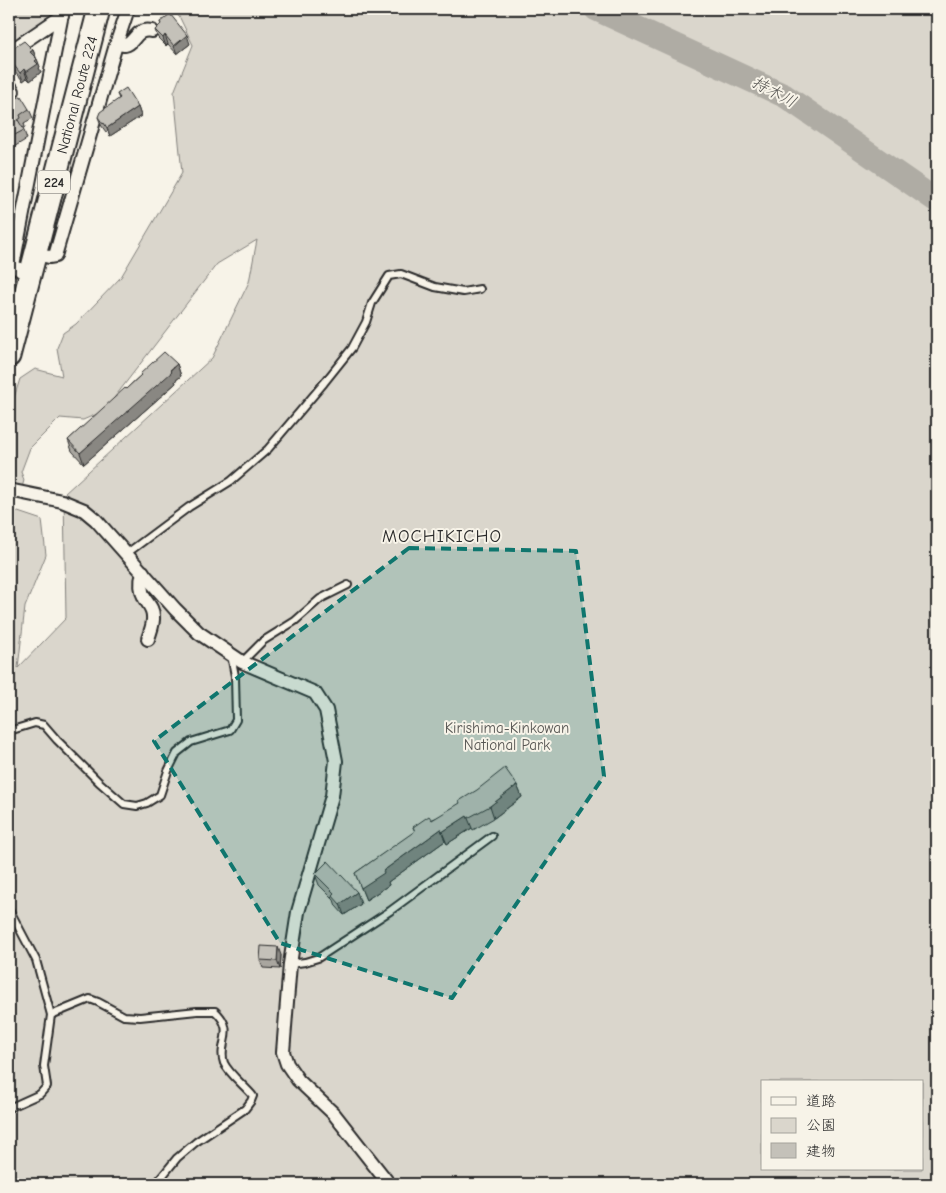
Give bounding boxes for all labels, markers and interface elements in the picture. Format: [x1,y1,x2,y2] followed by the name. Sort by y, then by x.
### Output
[53,34,101,156] street label: National Route 224
[749,73,799,111] water label: 持木川
[38,170,70,193] road number: 224
[382,526,502,547] district label: MOCHIKICHO
[445,719,569,754] park label: Kirishima-Kinkowan National Park
[761,1080,924,1170] legend
[806,1092,836,1110] text: 道路
[806,1116,836,1134] text: 公園
[806,1142,836,1160] text: 建物

